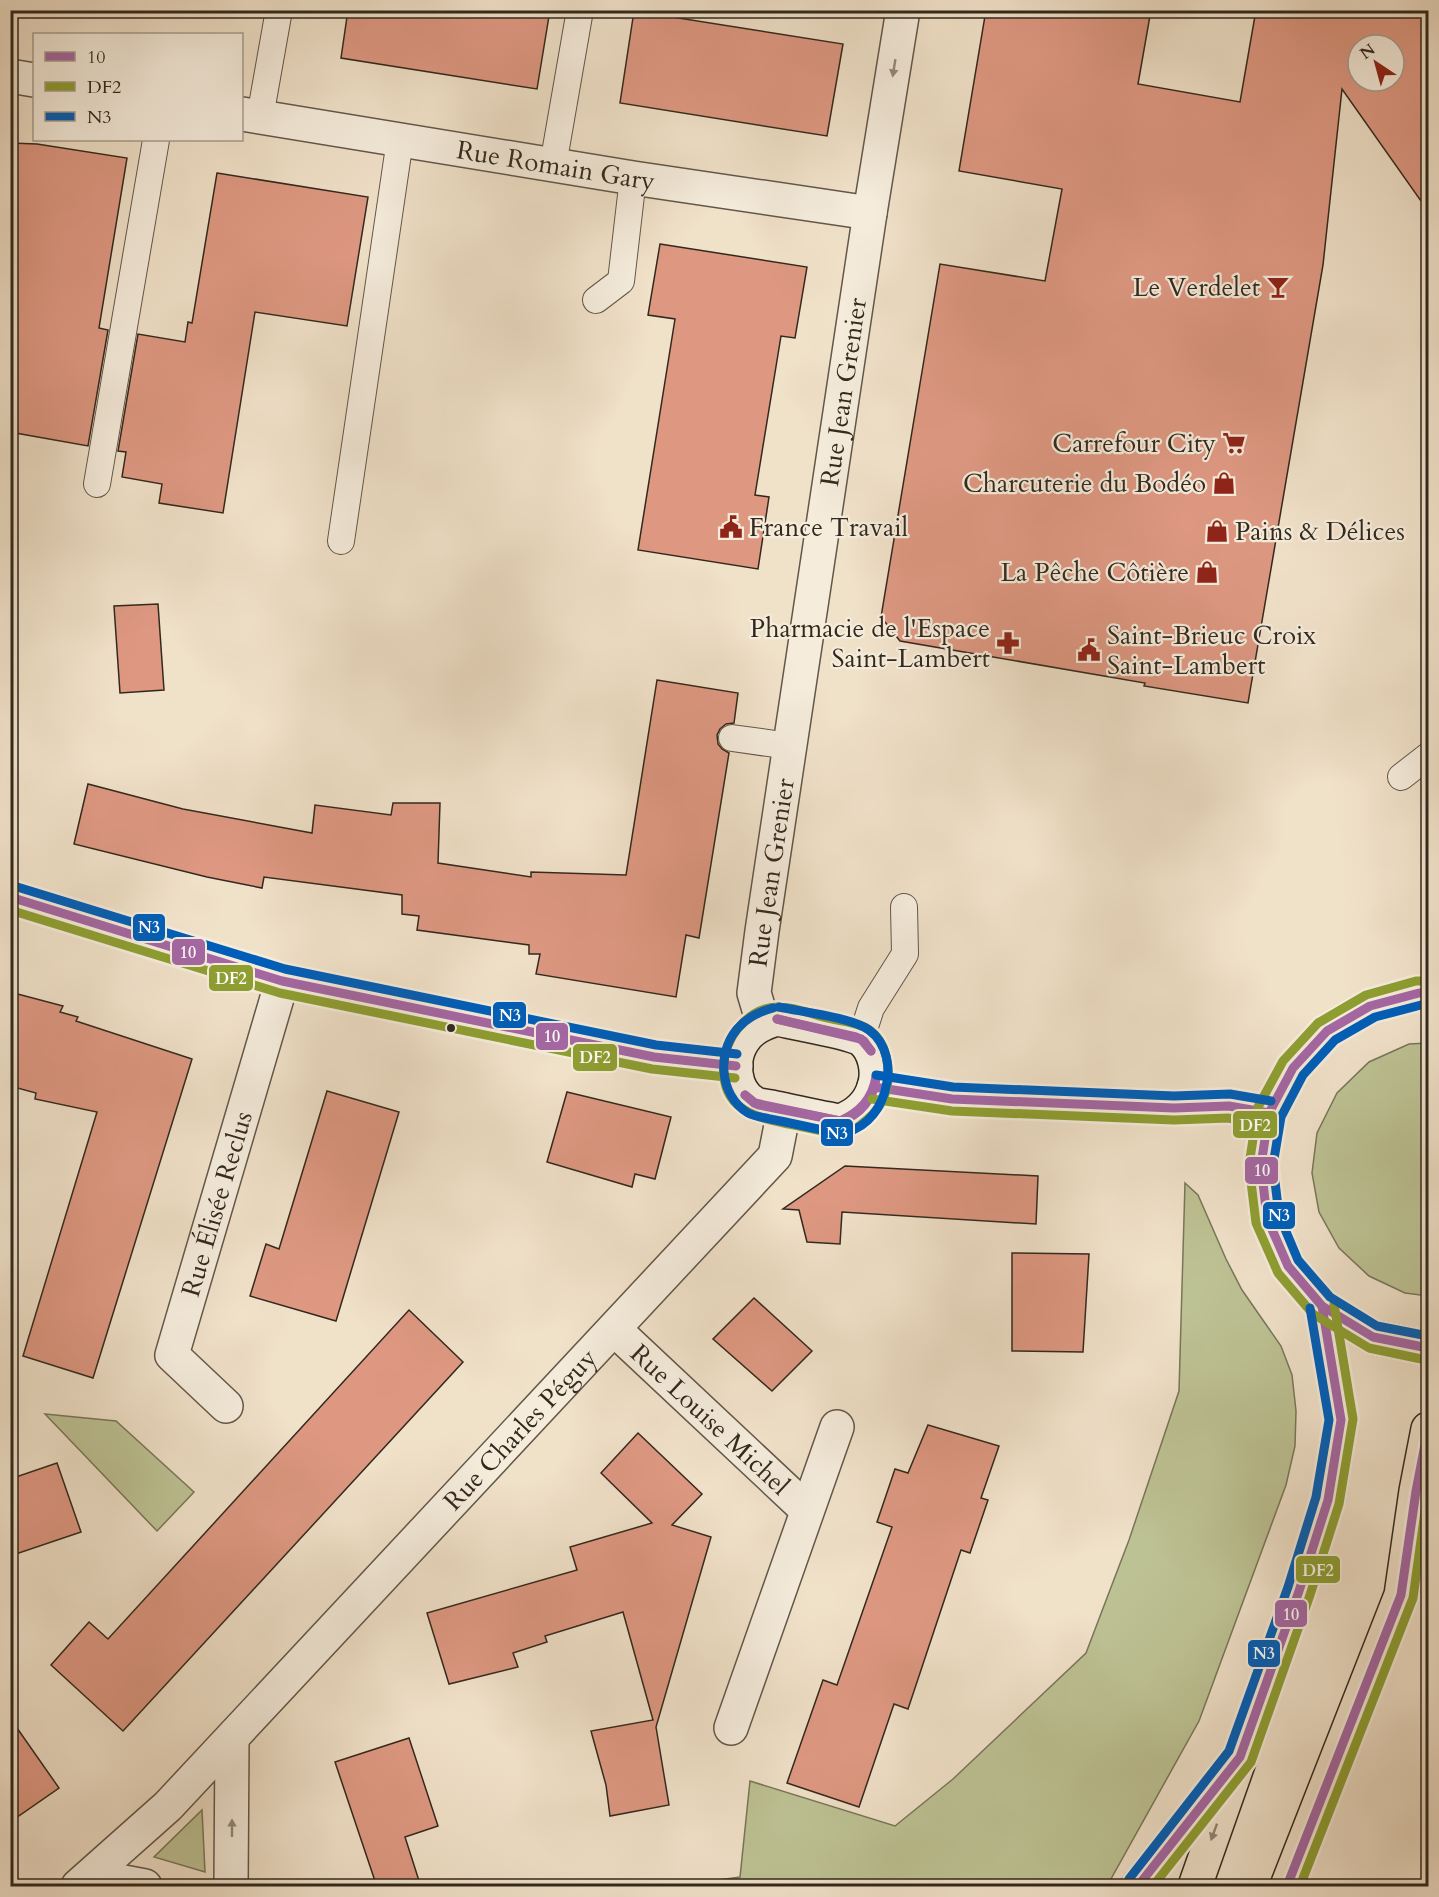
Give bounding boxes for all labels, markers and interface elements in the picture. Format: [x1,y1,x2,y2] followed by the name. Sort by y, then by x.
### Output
[33,33,243,141] legend
[1346,33,1406,93] north arrow
[1356,39,1380,65] text: N
[87,45,105,70] text: 10
[889,59,898,78] one-way arrow
[87,75,121,100] text: DF2
[87,105,112,130] text: N3
[454,132,658,199] street label: Rue Romain Gary
[1133,270,1260,305] place label: Le Verdelet
[1265,274,1291,300] bar icon: Le Verdelet
[812,295,875,489] street label: Rue Jean Grenier
[1052,426,1216,461] place label: Carrefour City
[1221,430,1247,456] supermarket icon: Carrefour City
[963,466,1206,501] place label: Charcuterie du Bodéo
[1211,470,1237,496] shop icon: Charcuterie du Bodéo
[749,510,908,545] place label: France Travail
[718,514,744,540] public building icon: France Travail
[1235,514,1405,549] place label: Pains & Délices
[1204,518,1230,544] shop icon: Pains & Délices
[1000,555,1189,590] place label: La Pêche Côtière
[1194,559,1220,585] shop icon: La Pêche Côtière
[750,611,990,676] place label: Pharmacie de l'Espace Saint-Lambert
[1107,618,1316,683] place label: Saint-Brieuc Croix Saint-Lambert
[995,630,1021,656] pharmacy icon: Pharmacie de l'Espace Saint-Lambert
[1076,637,1102,663] public building icon: Saint-Brieuc Croix Saint-Lambert
[741,776,803,969] street label: Rue Jean Grenier
[132,913,166,942] line badge: N3
[138,917,160,939] text: N3
[171,938,206,966] line badge: 10
[180,942,196,964] text: 10
[208,964,254,992] line badge: DF2
[215,968,247,990] text: DF2
[492,1001,527,1029] line badge: N3
[499,1005,521,1027] text: N3
[445,1022,457,1034] unlabelled marker
[535,1022,569,1051] line badge: 10
[544,1026,560,1048] text: 10
[572,1043,618,1072] line badge: DF2
[579,1047,611,1069] text: DF2
[173,1107,261,1301] street label: Rue Élisée Reclus
[1232,1110,1278,1139] line badge: DF2
[1239,1115,1271,1137] text: DF2
[820,1118,854,1147] line badge: N3
[826,1123,848,1145] text: N3
[1244,1156,1279,1185] line badge: 10
[1254,1160,1270,1182] text: 10
[1262,1201,1296,1230] line badge: N3
[1268,1205,1290,1227] text: N3
[623,1336,797,1503] street label: Rue Louise Michel
[436,1341,605,1518] street label: Rue Charles Péguy
[1295,1555,1341,1584] line badge: DF2
[1302,1560,1334,1582] text: DF2
[1274,1599,1308,1628] line badge: 10
[1283,1604,1299,1626] text: 10
[1247,1639,1281,1668] line badge: N3
[1253,1643,1275,1665] text: N3
[227,1819,237,1838] one-way arrow
[1208,1823,1218,1841] one-way arrow

